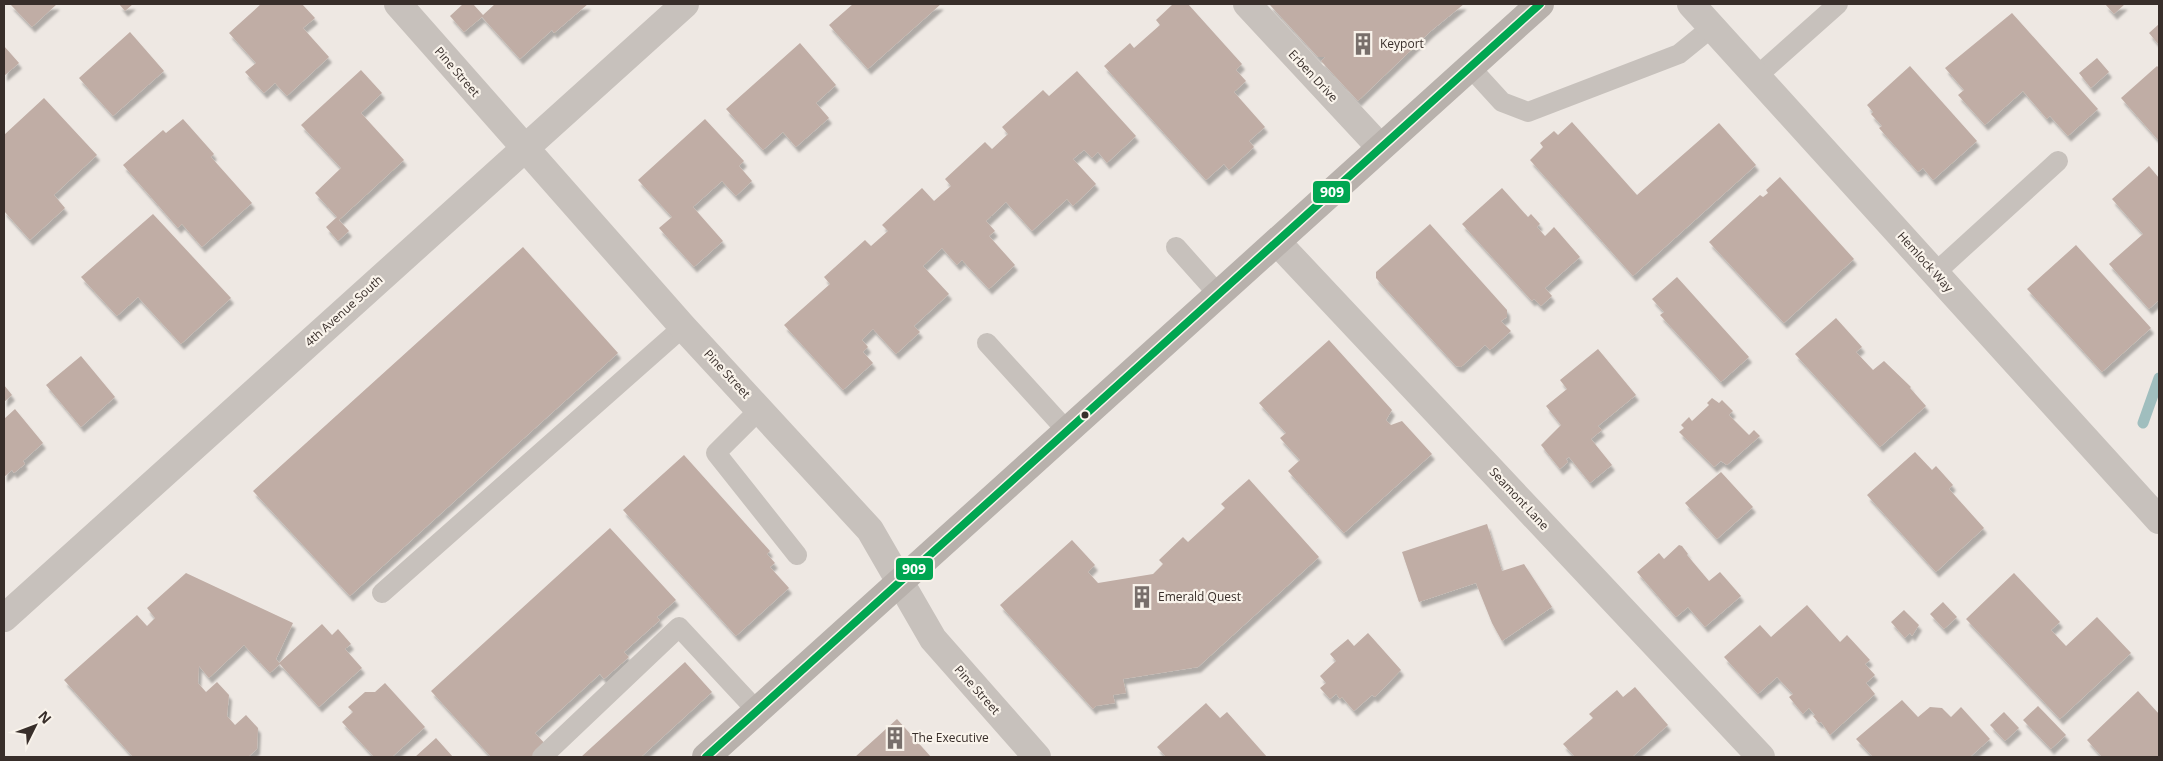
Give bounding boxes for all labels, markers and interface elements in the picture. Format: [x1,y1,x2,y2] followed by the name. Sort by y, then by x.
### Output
[1350,31,1376,57] building icon: Keyport
[1380,35,1424,52] place label: Keyport
[431,43,484,100] street label: Pine Street
[1285,46,1342,106] street label: Erben Drive
[1312,180,1351,204] line badge: 909
[1320,182,1344,201] text: 909
[1894,228,1958,296] street label: Hemlock Way
[301,271,386,350] street label: 4th Avenue South
[700,346,754,402] street label: Pine Street
[1080,410,1090,420] unlabelled marker
[1486,464,1553,534] street label: Seamont Lane
[895,557,934,581] line badge: 909
[902,559,926,578] text: 909
[1129,584,1155,610] building icon: Emerald Quest
[1158,588,1241,605] place label: Emerald Quest
[951,661,1004,718] street label: Pine Street
[10,701,60,751] north arrow
[34,706,56,728] text: N
[882,725,908,751] building icon: The Executive
[912,729,989,746] place label: The Executive

